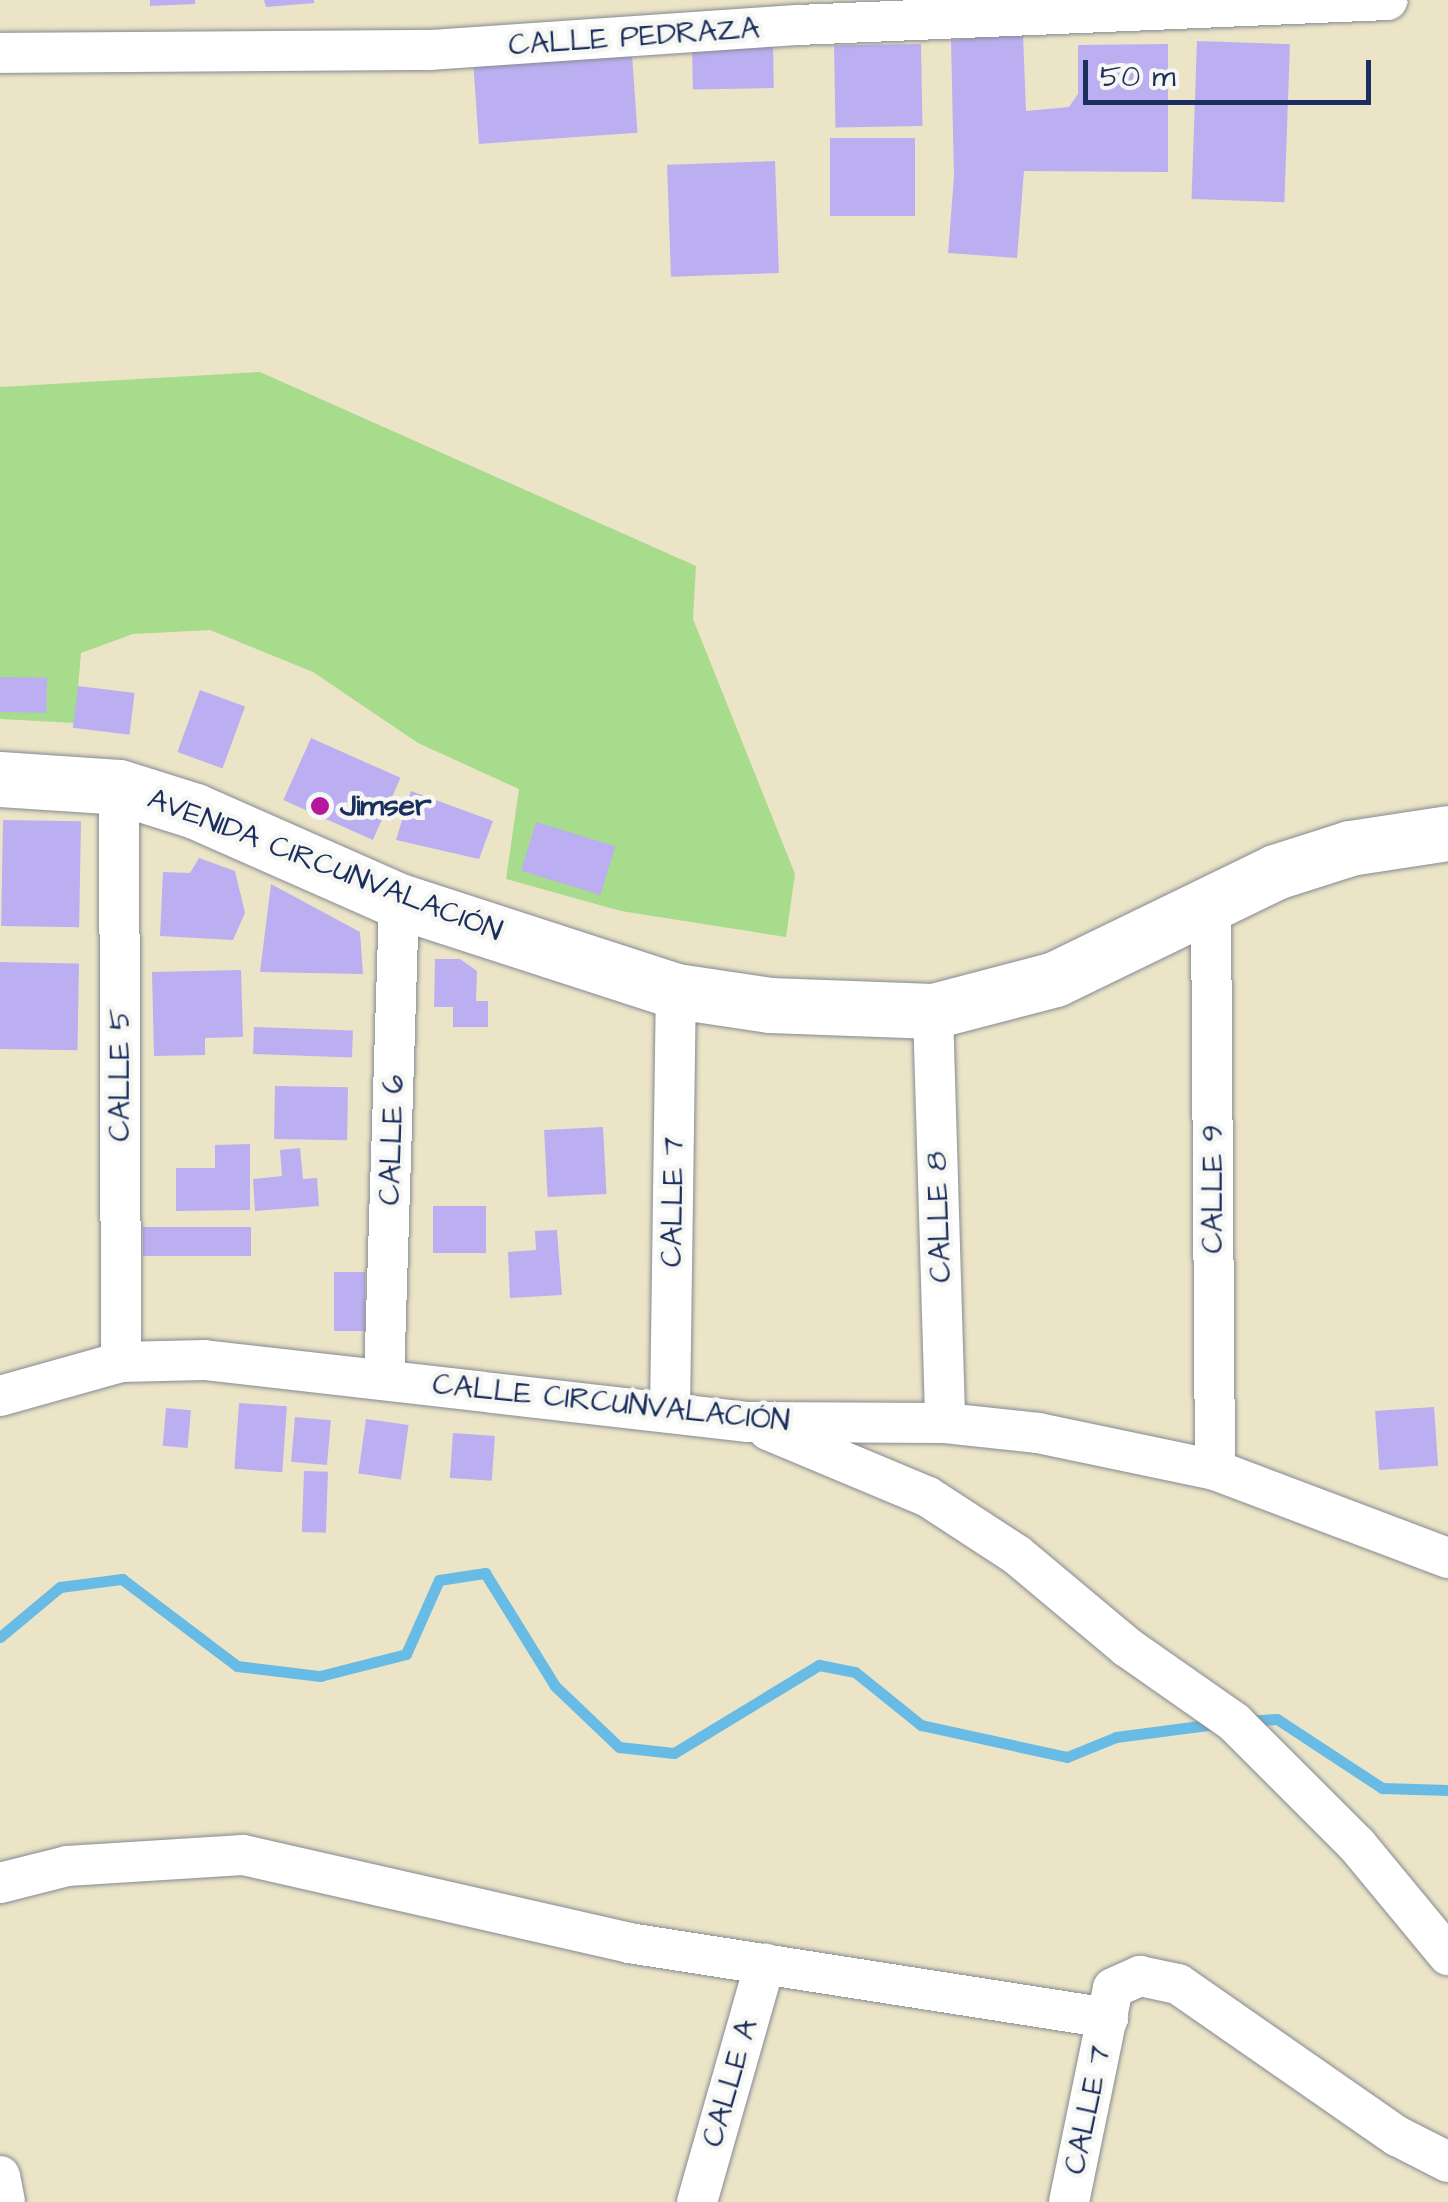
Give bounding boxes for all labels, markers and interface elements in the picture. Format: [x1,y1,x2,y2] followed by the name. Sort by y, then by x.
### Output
[507,10,761,64] street label: CALLE PEDRAZA
[1088,40,1376,102] scale bar
[1100,56,1176,98] text: 50 m
[143,781,507,949] street label: AVENIDA CIRCUNVALACIÓN
[340,788,432,824] place label: Jimser
[309,795,331,817] marker: Jimser
[102,1008,138,1142] street label: CALLE 5
[372,1074,412,1206] street label: CALLE 6
[1195,1125,1231,1253] street label: CALLE 9
[654,1137,692,1267] street label: CALLE 7
[919,1151,959,1283] street label: CALLE 8
[431,1366,791,1440] street label: CALLE CIRCUNVALACIÓN
[695,2015,765,2151] street label: CALLE A
[1057,2043,1119,2177] street label: CALLE 7

